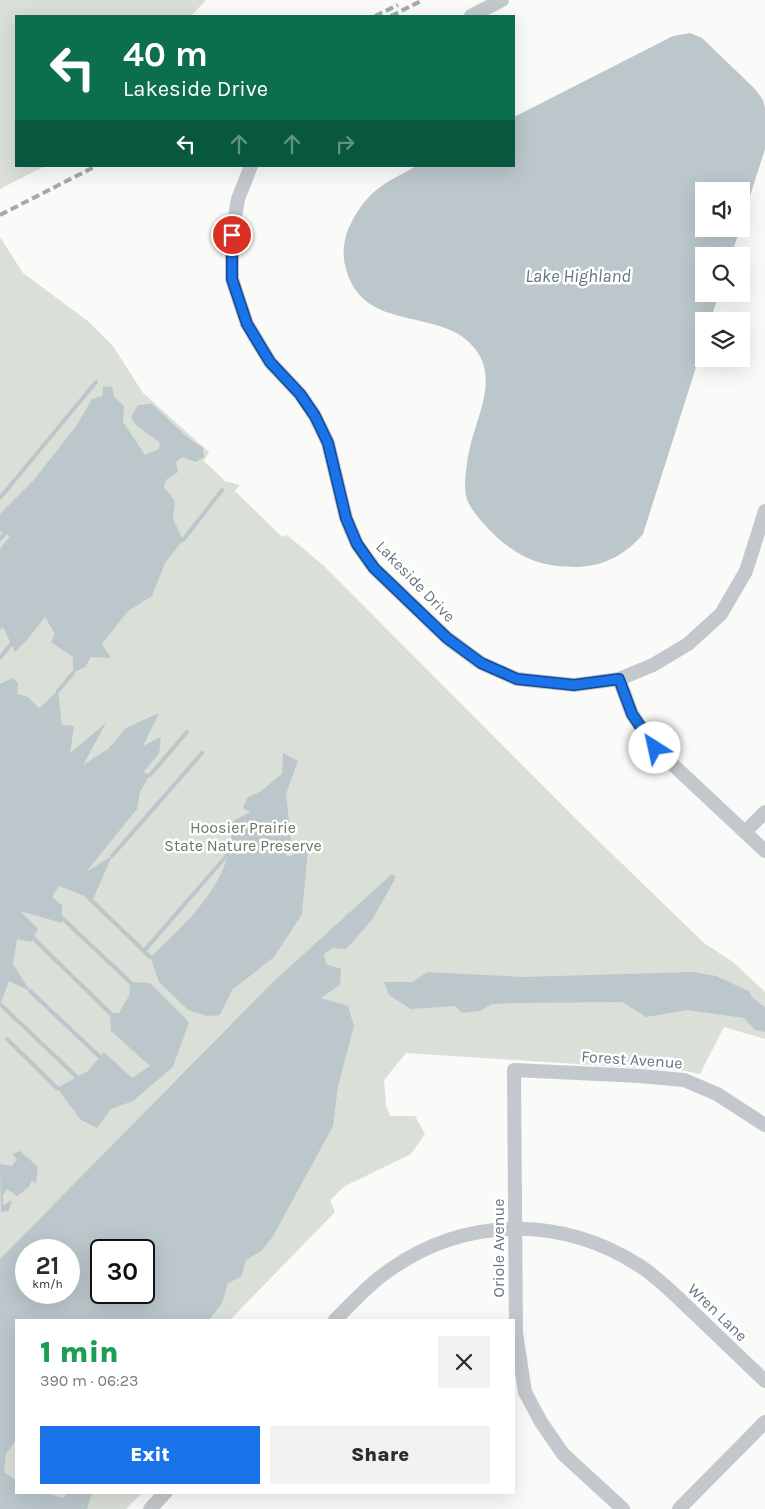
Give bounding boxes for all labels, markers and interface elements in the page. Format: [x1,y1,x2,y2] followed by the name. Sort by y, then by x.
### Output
[123,34,208,75] text: 40 m
[40,35,105,100] icon: left
[123,76,268,102] text: Lakeside Drive
[172,130,200,158] icon: left
[225,130,253,158] icon: ahead
[278,130,306,158] icon: ahead
[331,130,359,158] icon: right
[695,182,750,367] map controls
[695,182,750,237] button: sound
[211,214,253,256] pin
[218,221,246,249] icon: arrive
[695,247,750,302] button: search
[525,265,631,287] water label: Lake Highland
[695,312,750,367] button: layers
[372,537,459,626] street label: Lakeside Drive
[628,721,680,773] position arrow
[164,818,322,855] park label: Hoosier Prairie State Nature Preserve
[581,1046,683,1073] street label: Forest Avenue
[489,1199,508,1297] street label: Oriole Avenue
[90,1239,155,1304] speed limit sign: 30
[35,1251,60,1280] text: 21
[32,1277,63,1291] text: km/h
[684,1279,751,1345] street label: Wren Lane
[40,1334,119,1370] text: 1 min
[438,1336,490,1388] button: close
[40,1371,139,1390] text: 390 m · 06:23
[40,1426,260,1484] button: Exit
[270,1426,490,1484] button: Share

